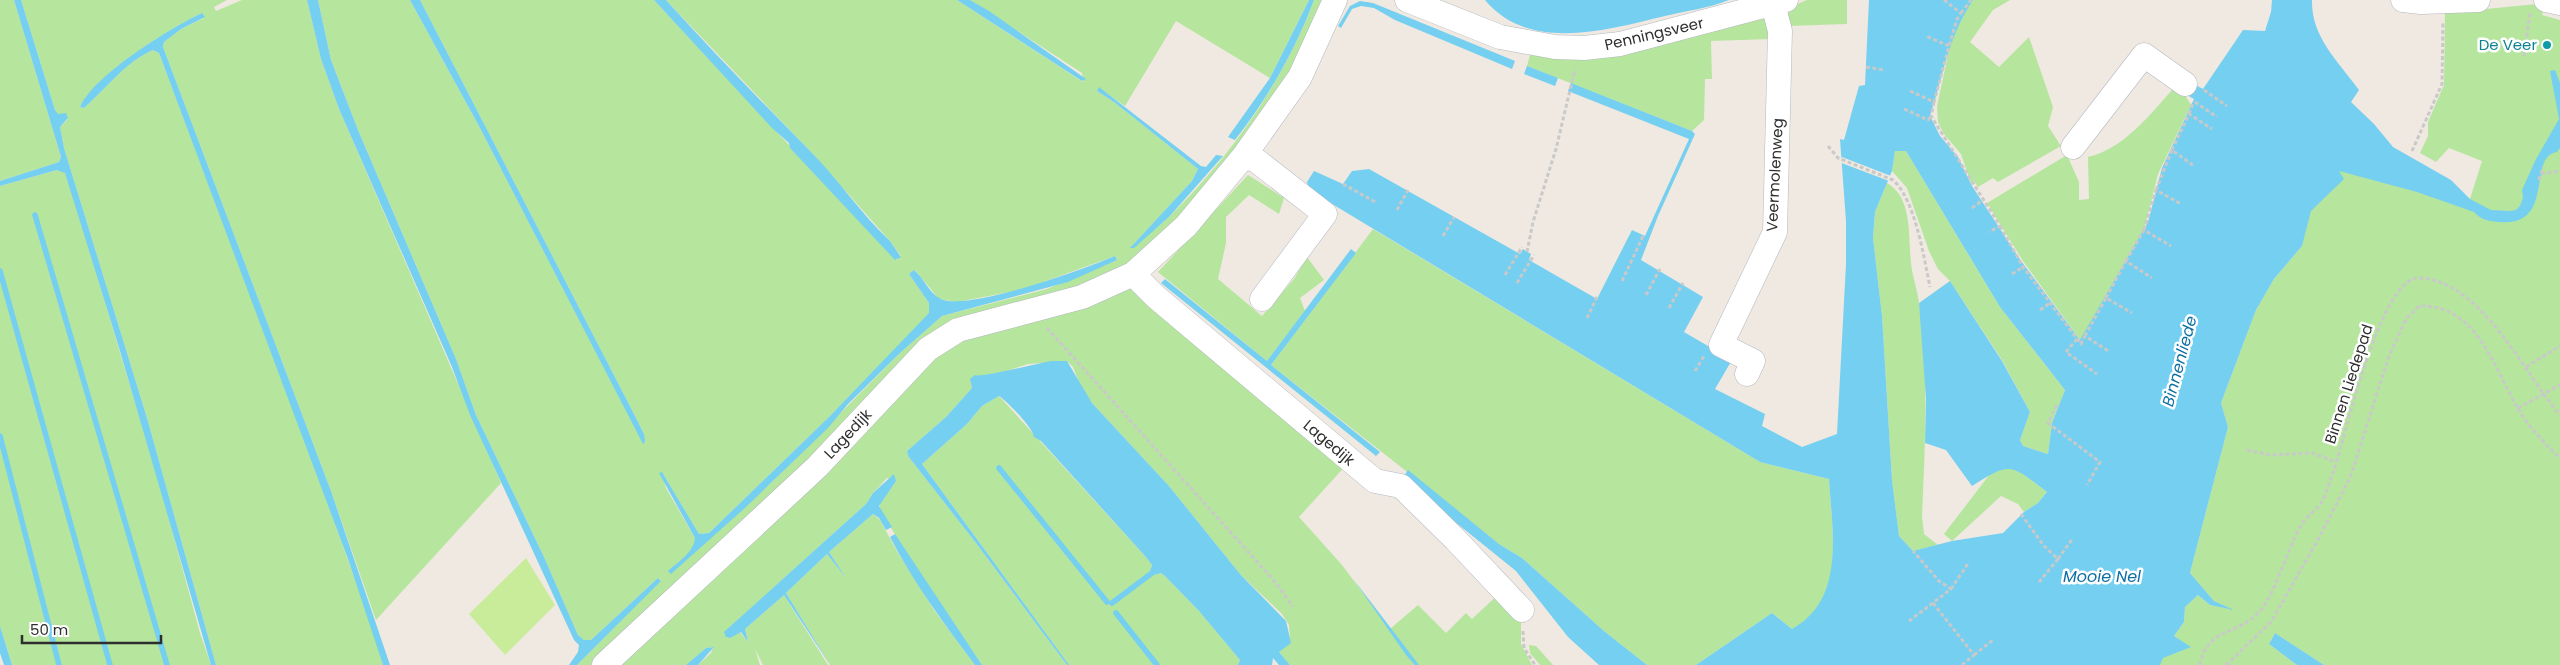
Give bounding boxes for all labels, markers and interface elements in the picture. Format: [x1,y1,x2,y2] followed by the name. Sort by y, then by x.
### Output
[1602,12,1706,55] street label: Penningsveer
[2479,34,2537,55] place label: De Veer
[2541,39,2553,51] marker: De Veer
[1761,118,1788,232] street label: Veermolenweg
[2156,313,2203,409] water label: Binnenliede
[2319,321,2378,446] street label: Binnen Liedepad
[819,404,876,463] street label: Lagedijk
[1299,415,1360,471] street label: Lagedijk
[2063,565,2141,588] water label: Mooie Nel
[22,612,161,644] scale bar
[30,619,68,640] text: 50 m

